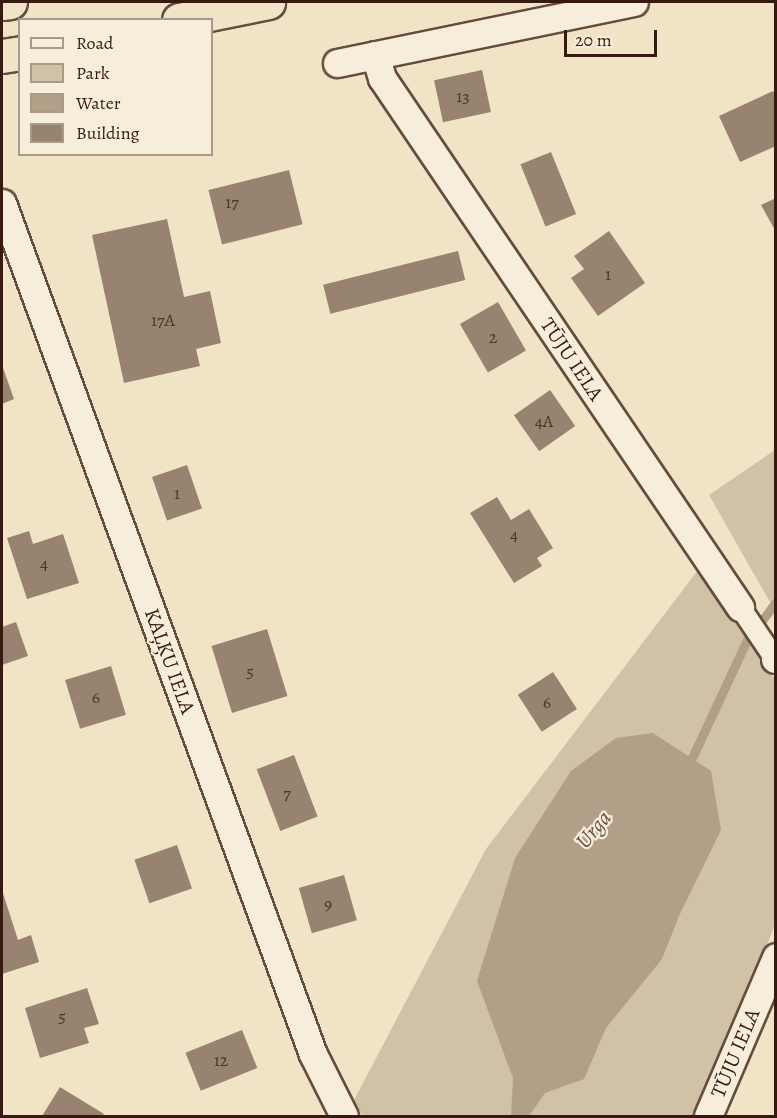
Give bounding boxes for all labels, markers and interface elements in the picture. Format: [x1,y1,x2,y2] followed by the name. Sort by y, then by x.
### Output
[18,18,213,156] legend
[567,18,660,56] scale bar
[575,28,612,52] text: 20 m
[76,31,113,55] text: Road
[76,61,110,85] text: Park
[456,85,470,107] house number: 13
[76,91,121,115] text: Water
[76,121,140,145] text: Building
[225,191,239,213] house number: 17
[605,263,611,285] house number: 1
[151,309,175,331] house number: 17A
[535,313,609,405] street label: TŪJU IELA
[489,326,497,348] house number: 2
[535,410,553,432] house number: 4A
[174,482,180,504] house number: 1
[510,523,518,545] house number: 4
[40,552,48,574] house number: 4
[139,605,201,717] street label: KAĻĶU IELA
[246,660,254,682] house number: 5
[92,686,100,708] house number: 6
[543,691,551,713] house number: 6
[283,782,291,804] house number: 7
[571,806,617,854] water label: Urga
[324,893,332,915] house number: 9
[58,1005,66,1027] house number: 5
[705,1005,765,1101] street label: TŪJU IELA
[214,1049,228,1071] house number: 12

